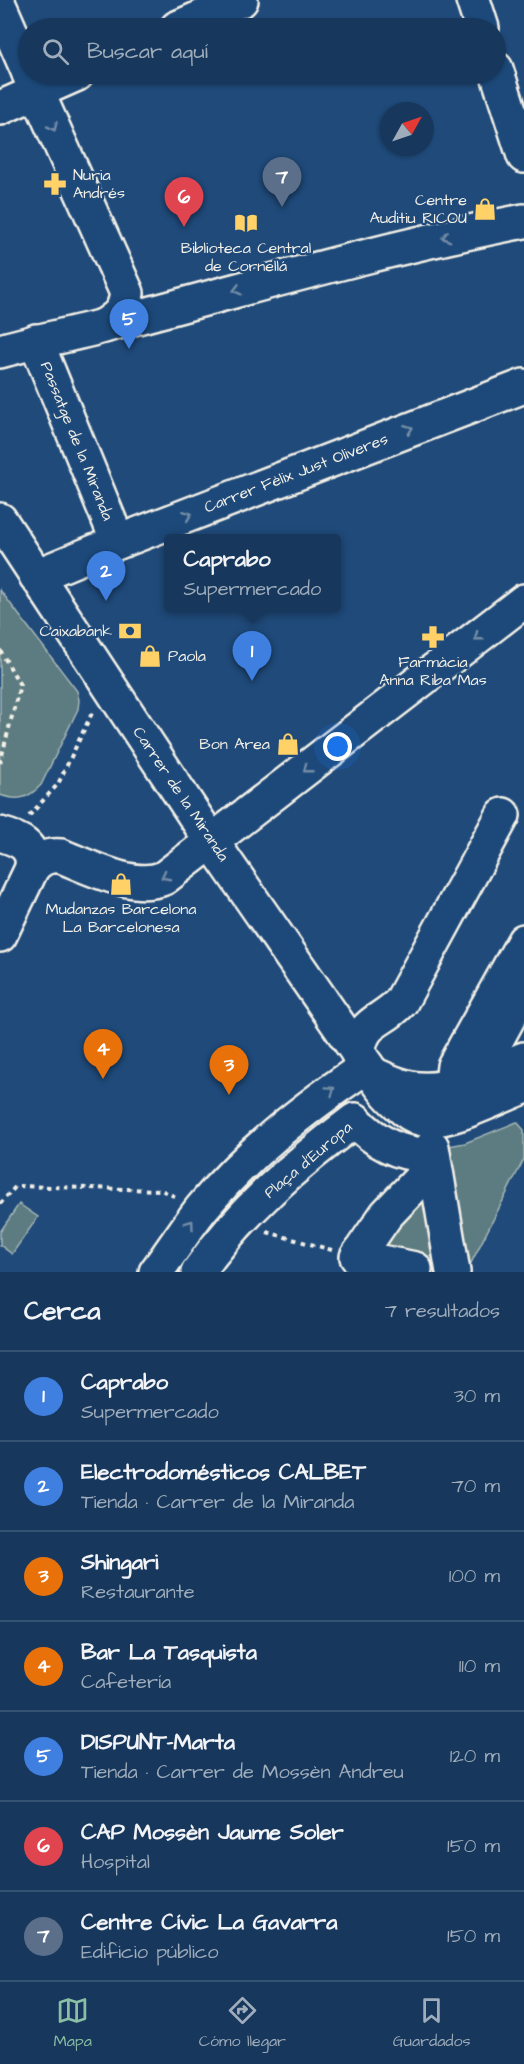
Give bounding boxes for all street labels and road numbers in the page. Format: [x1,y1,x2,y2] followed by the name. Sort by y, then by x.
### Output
[34,358,119,524] street label: Passatge de la Miranda
[201,428,391,518] street label: Carrer Fèlix Just Oliveres
[128,722,234,866] street label: Carrer de la Miranda
[259,1117,357,1203] street label: Plaça d'Europa

